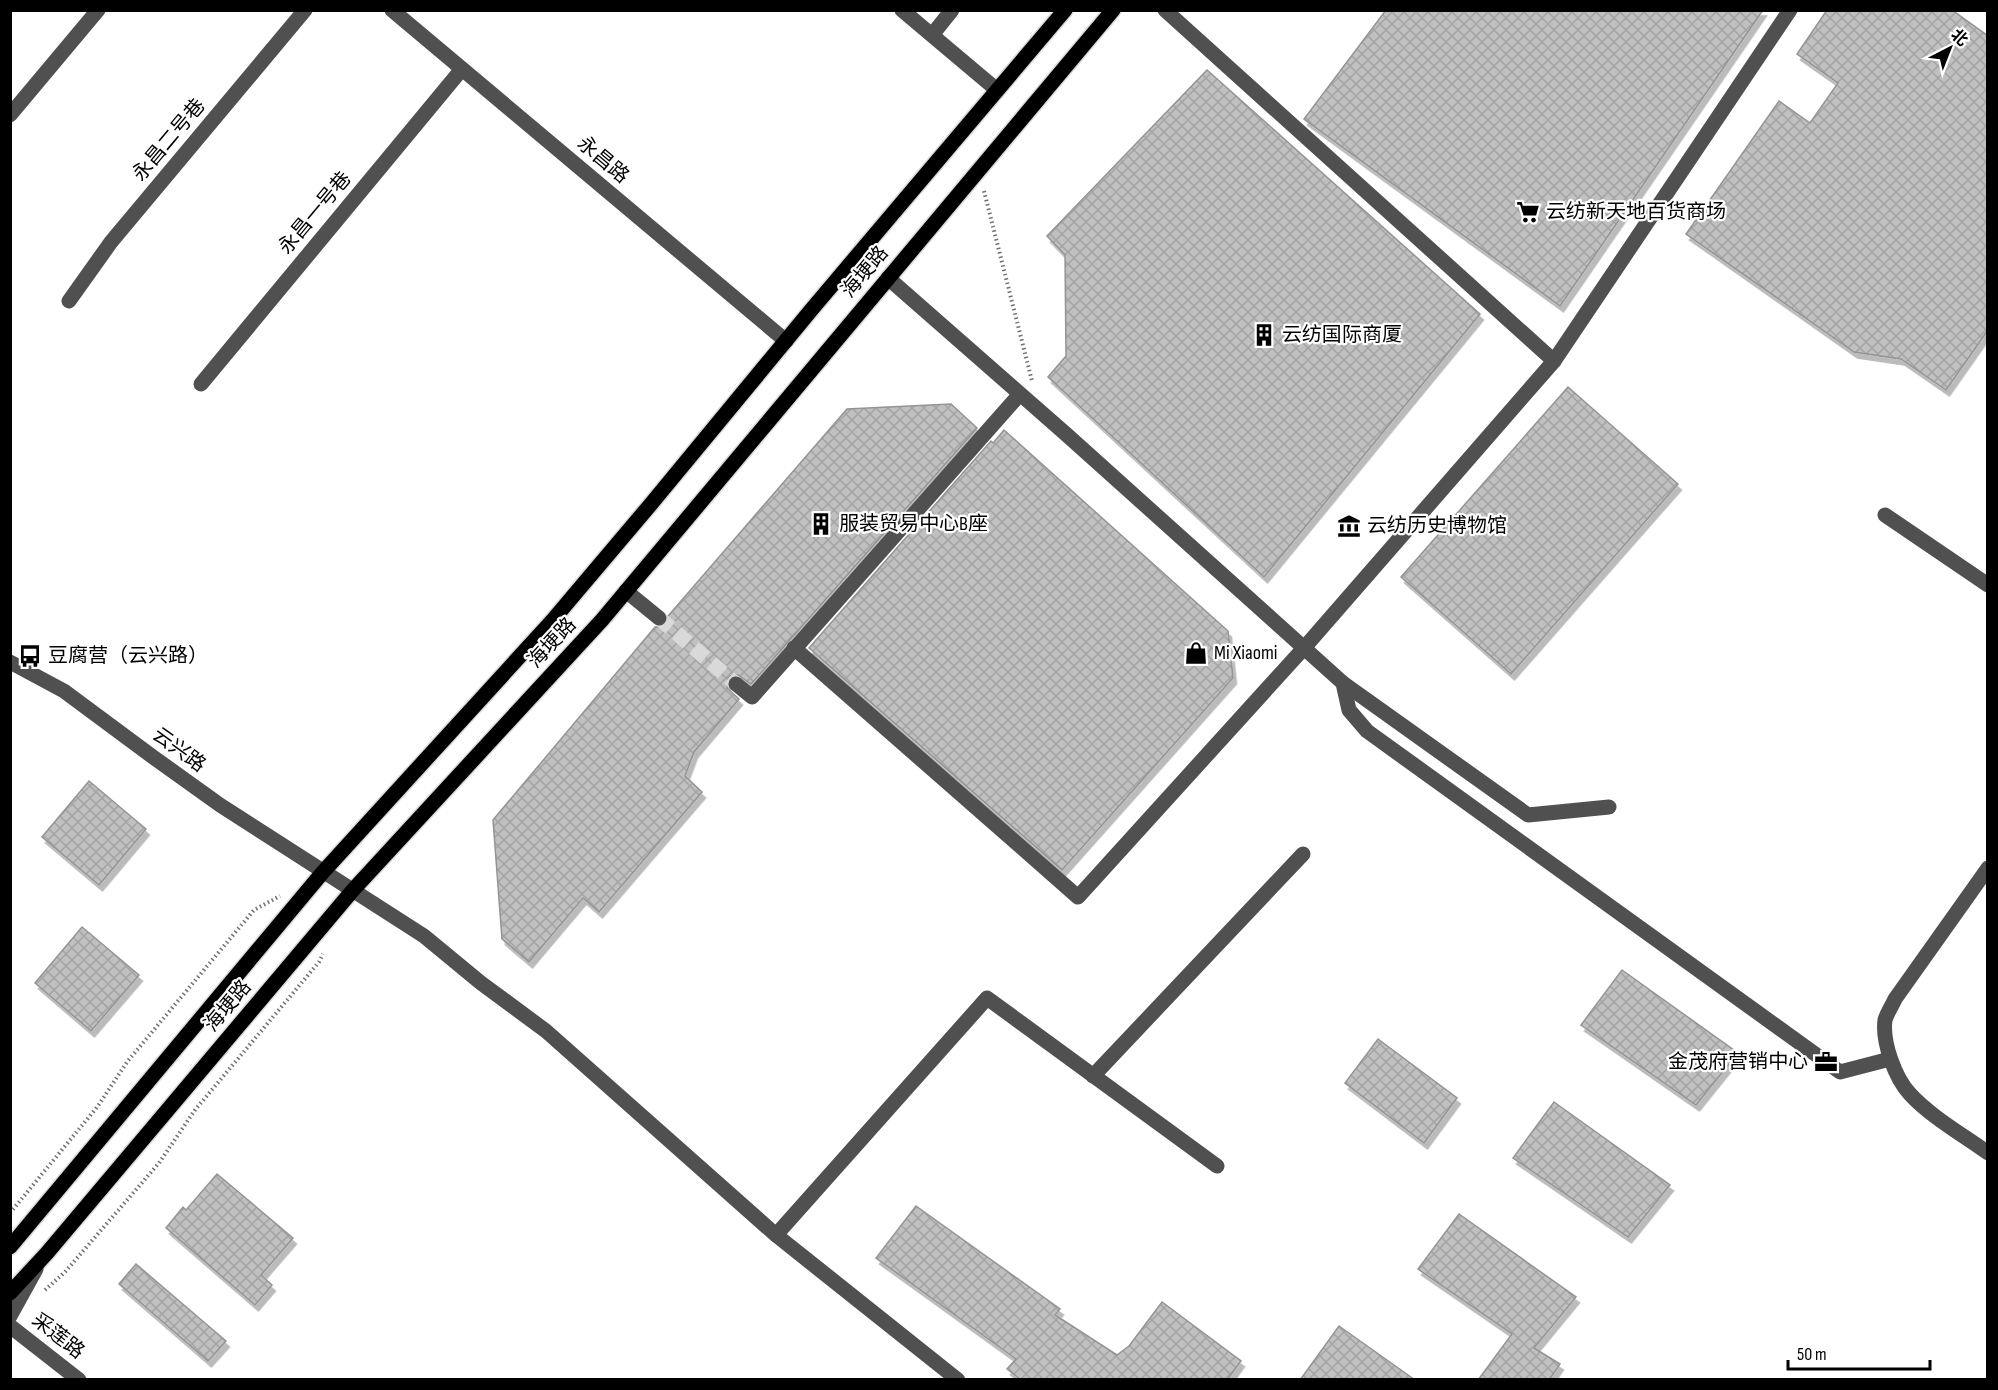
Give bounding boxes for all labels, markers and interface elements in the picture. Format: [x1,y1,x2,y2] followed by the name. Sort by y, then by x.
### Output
[1920,18,1980,78] north arrow
[1947,26,1971,50] text: 北
[128,94,210,186] street label: 永昌二号巷
[572,132,634,188] street label: 永昌路
[274,167,356,259] street label: 永昌一号巷
[1515,199,1541,225] supermarket icon: 云纺新天地百货商场
[1546,200,1726,224] place label: 云纺新天地百货商场
[837,241,893,303] street label: 海埂路
[1251,322,1277,348] building icon: 云纺国际商厦
[1282,323,1402,347] place label: 云纺国际商厦
[808,511,834,537] building icon: 服装贸易中心B座
[839,512,988,536] place label: 服装贸易中心B座
[1336,513,1362,539] museum icon: 云纺历史博物馆
[1367,514,1507,538] place label: 云纺历史博物馆
[523,613,581,673] street label: 海埂路
[1183,640,1209,666] shop icon: Mi Xiaomi
[1214,641,1278,665] place label: Mi Xiaomi
[17,643,43,669] bus stop icon: 豆腐营（云兴路）
[48,644,208,668] place label: 豆腐营（云兴路）
[148,723,210,777] street label: 云兴路
[200,975,256,1037] street label: 海埂路
[1813,1049,1839,1075] office icon: 金茂府营销中心
[1668,1050,1808,1074] place label: 金茂府营销中心
[27,1308,89,1364] street label: 采莲路
[1788,1333,1930,1371] scale bar
[1797,1344,1827,1365] text: 50 m

